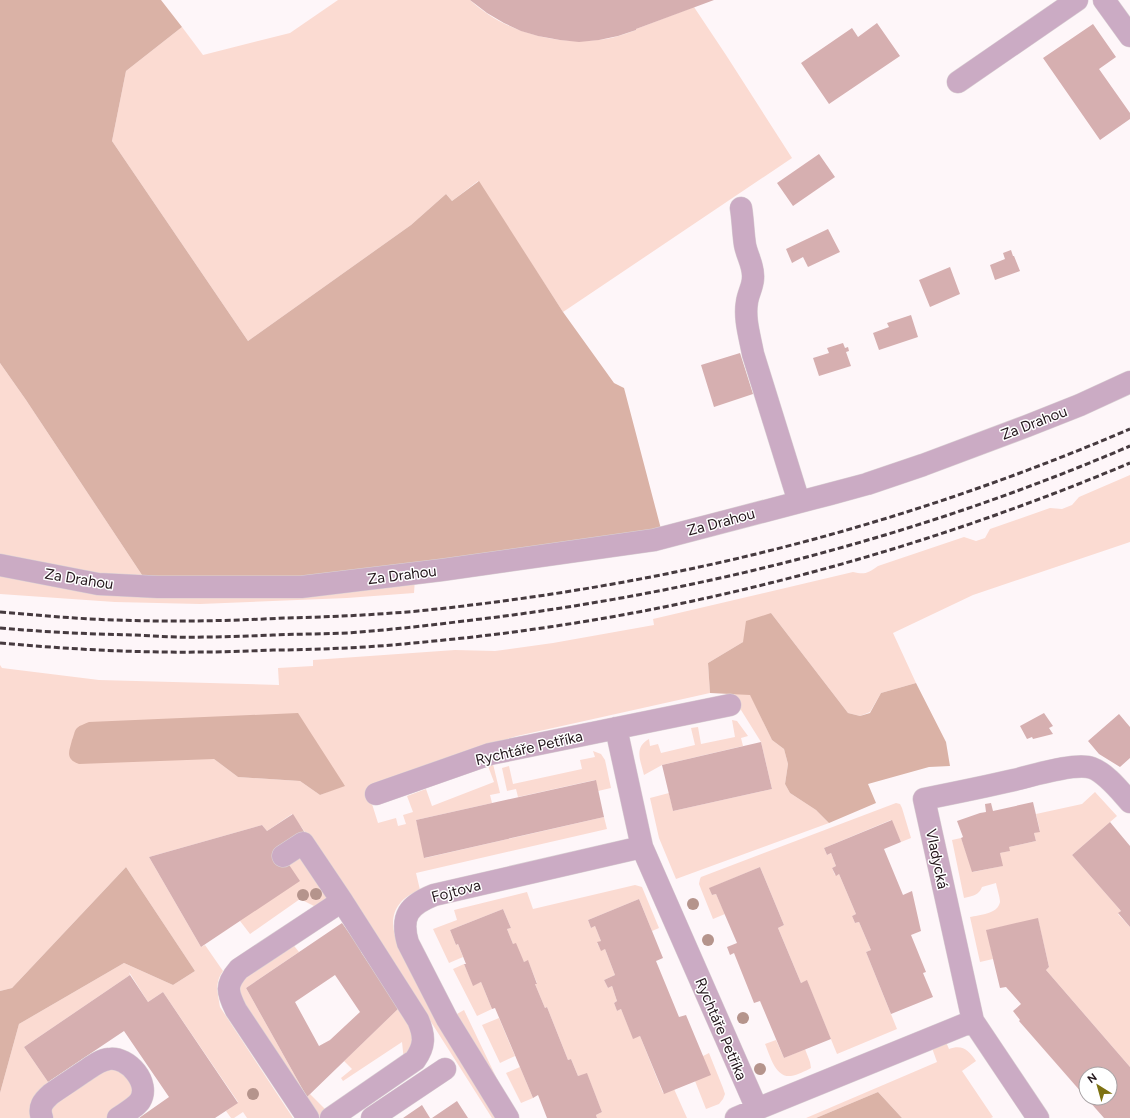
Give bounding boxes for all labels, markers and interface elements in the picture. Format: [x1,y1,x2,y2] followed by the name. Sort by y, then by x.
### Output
[998,402,1070,444] street label: Za Drahou
[685,504,757,540] street label: Za Drahou
[366,562,438,588] street label: Za Drahou
[43,565,115,593] street label: Za Drahou
[474,727,584,769] street label: Rychtáře Petříka
[922,827,952,891] street label: Vladycká
[429,876,483,906] street label: Fojtova
[691,975,751,1083] street label: Rychtáře Petříka
[1078,1066,1118,1106] north arrow
[1085,1071,1100,1086] text: N

